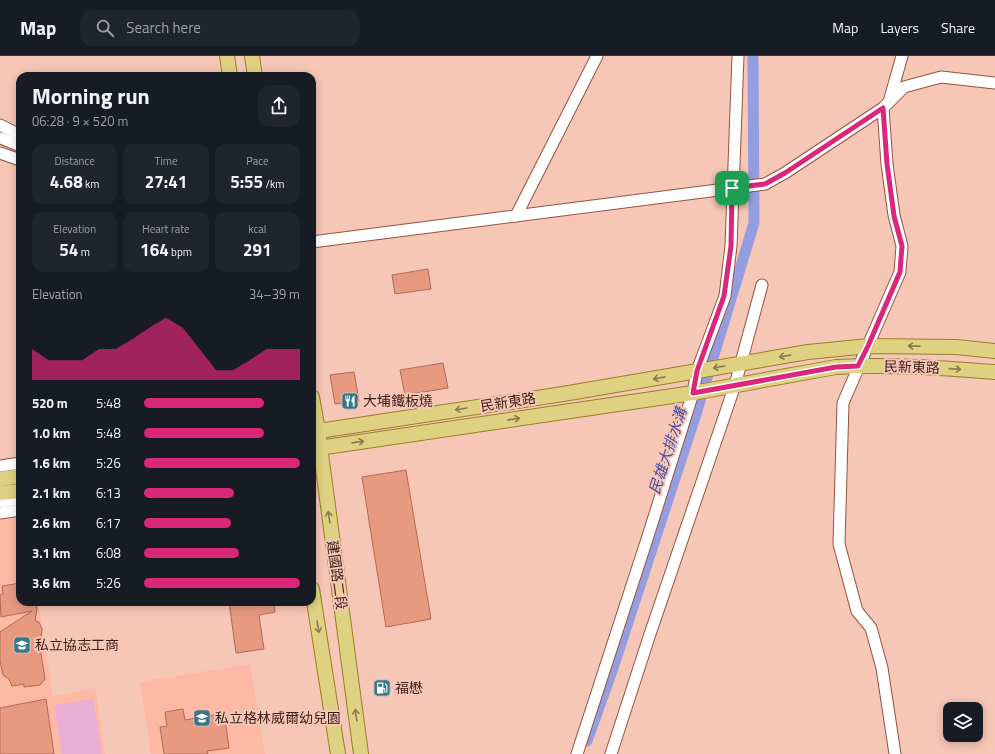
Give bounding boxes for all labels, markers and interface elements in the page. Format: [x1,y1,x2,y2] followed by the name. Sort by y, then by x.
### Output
[80,10,360,46] search box
[20,13,56,42] text: Map
[126,16,201,39] text: Search here
[94,17,116,39] icon: search
[832,17,858,38] text: Map
[880,17,919,38] text: Layers
[941,17,975,38] text: Share
[32,79,150,113] text: Morning run
[258,85,300,127] button: share
[32,111,128,131] text: 06:28 · 9 × 520 m
[55,153,95,169] text: Distance
[155,153,177,169] text: Time
[246,153,268,169] text: Pace
[50,169,83,195] text: 4.68
[145,169,187,195] text: 27:41
[230,169,263,195] text: 5:55
[715,171,749,205] pin
[83,176,100,192] text: km
[263,176,285,192] text: /km
[721,177,743,199] icon: arrive
[53,221,96,237] text: Elevation
[142,221,190,237] text: Heart rate
[248,221,266,237] text: kcal
[59,237,78,263] text: 54
[140,237,169,263] text: 164
[243,237,272,263] text: 291
[78,244,90,260] text: m
[169,244,192,260] text: bpm
[32,284,83,304] text: Elevation
[249,284,300,304] text: 34–39 m
[908,343,921,350] one-way arrow
[779,352,792,360] one-way arrow
[884,355,940,378] street label: 民新東路
[713,364,726,372] one-way arrow
[948,366,961,373] one-way arrow
[653,374,666,382] one-way arrow
[479,387,537,416] street label: 民新東路
[363,390,433,411] place label: 大埔鐵板燒
[340,391,360,411] restaurant icon: 大埔鐵板燒
[32,393,68,413] text: 520 m
[96,393,121,413] text: 5:48
[643,403,693,497] water label: 民雄大排水溝
[455,405,468,413] one-way arrow
[507,415,520,423] one-way arrow
[32,423,70,443] text: 1.0 km
[96,423,121,443] text: 5:48
[351,438,364,446] one-way arrow
[32,453,70,473] text: 1.6 km
[96,453,121,473] text: 5:26
[32,483,70,503] text: 2.1 km
[96,483,121,503] text: 6:13
[325,511,333,524] one-way arrow
[32,513,70,533] text: 2.6 km
[96,513,121,533] text: 6:17
[322,539,353,611] street label: 建國路二段
[32,543,70,563] text: 3.1 km
[96,543,121,563] text: 6:08
[32,573,70,593] text: 3.6 km
[96,573,121,593] text: 5:26
[314,620,322,633] one-way arrow
[35,634,119,655] place label: 私立協志工商
[12,635,32,655] school or university icon: 私立協志工商
[395,677,423,698] place label: 福懋
[372,678,392,698] fuel station icon: 福懋
[943,702,983,742] map controls
[943,702,983,742] button: layers
[215,707,341,728] place label: 私立格林威爾幼兒園
[192,708,212,728] school or university icon: 私立格林威爾幼兒園
[352,709,360,722] one-way arrow

